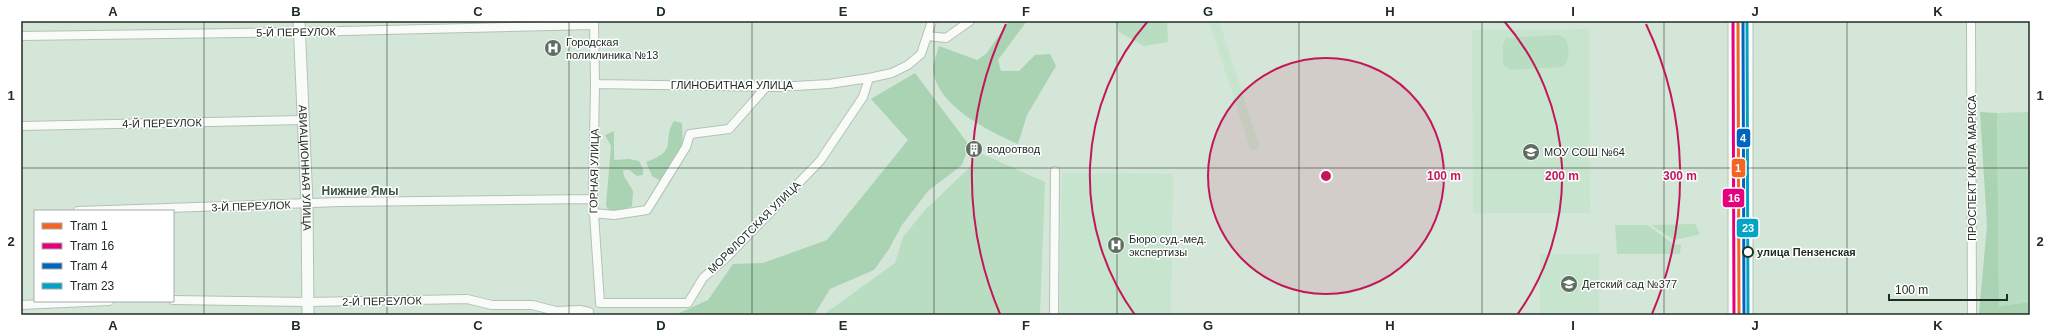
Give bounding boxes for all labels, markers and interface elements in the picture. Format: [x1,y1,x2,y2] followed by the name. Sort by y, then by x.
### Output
[108,4,118,19] text: A
[291,4,301,19] text: B
[473,4,483,19] text: C
[656,4,666,19] text: D
[839,4,848,19] text: E
[1022,4,1030,19] text: F
[1203,4,1213,19] text: G
[1385,4,1395,19] text: H
[1571,4,1575,19] text: I
[1751,4,1759,19] text: J
[1933,4,1943,19] text: K
[256,25,336,39] street label: 5-Й ПЕРЕУЛОК
[566,36,658,61] place label: Городская поликлиника №13
[543,38,563,58] hospital icon: Городская поликлиника №13
[671,79,794,91] street label: ГЛИНОБИТНАЯ УЛИЦА
[7,88,15,103] text: 1
[2036,88,2044,103] text: 1
[1966,94,1978,241] street label: ПРОСПЕКТ КАРЛА МАРКСА
[297,105,313,232] street label: АВИАЦИОННАЯ УЛИЦА
[122,116,202,130] street label: 4-Й ПЕРЕУЛОК
[587,128,601,213] street label: ГОРНАЯ УЛИЦА
[1736,128,1751,148] line badge: 4
[1740,132,1747,144] text: 4
[964,139,984,159] building icon: водоотвод
[1521,142,1541,162] school or university icon: МОУ СОШ №64
[987,143,1041,155] place label: водоотвод
[1544,146,1625,158] place label: МОУ СОШ №64
[1731,158,1746,178] line badge: 1
[1735,162,1741,174] text: 1
[1319,169,1333,183] centre of rings
[1427,169,1461,183] text: 100 m
[1545,169,1579,183] text: 200 m
[1663,169,1697,183] text: 300 m
[705,178,803,276] street label: МОРФЛОТСКАЯ УЛИЦА
[322,184,398,198] district label: Нижние Ямы
[1722,188,1745,208] line badge: 16
[1728,192,1740,204] text: 16
[211,199,292,213] street label: 3-Й ПЕРЕУЛОК
[34,210,174,302] legend
[1736,218,1759,238] line badge: 23
[70,219,108,233] text: Tram 1
[1742,222,1754,234] text: 23
[1129,233,1206,258] place label: Бюро суд.-мед. экспертизы
[7,234,15,249] text: 2
[2036,234,2044,249] text: 2
[1106,235,1126,255] hospital icon: Бюро суд.-мед. экспертизы
[70,239,115,253] text: Tram 16
[1742,246,1754,258] marker: улица Пензенская
[1757,246,1856,258] place label: улица Пензенская
[70,259,108,273] text: Tram 4
[1559,274,1579,294] school or university icon: Детский сад №377
[1889,276,2007,302] scale bar
[1582,278,1677,290] place label: Детский сад №377
[70,279,115,293] text: Tram 23
[1895,283,1928,297] text: 100 m
[342,294,422,308] street label: 2-Й ПЕРЕУЛОК
[108,318,118,333] text: A
[291,318,301,333] text: B
[473,318,483,333] text: C
[656,318,666,333] text: D
[839,318,848,333] text: E
[1022,318,1030,333] text: F
[1203,318,1213,333] text: G
[1385,318,1395,333] text: H
[1571,318,1575,333] text: I
[1751,318,1759,333] text: J
[1933,318,1943,333] text: K

